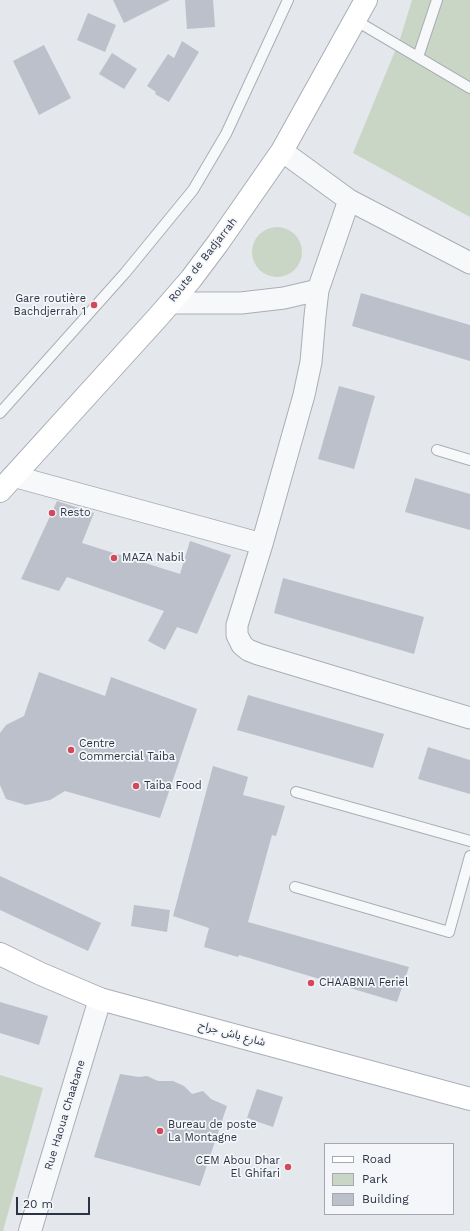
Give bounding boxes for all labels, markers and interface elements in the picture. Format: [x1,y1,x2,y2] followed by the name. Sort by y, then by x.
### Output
[166,215,240,305] street label: Route de Badjarrah
[14,292,86,318] place label: Gare routière Bachdjerrah 1
[89,300,99,310] marker: Gare routière Bachdjerrah 1
[60,506,90,520] place label: Resto
[47,508,57,518] marker: Resto
[122,551,184,565] place label: MAZA Nabil
[109,553,119,563] marker: MAZA Nabil
[79,737,175,763] place label: Centre Commercial Taiba
[66,745,76,755] marker: Centre Commercial Taiba
[144,779,202,793] place label: Taiba Food
[131,781,141,791] marker: Taiba Food
[319,976,408,990] place label: CHAABNIA Feriel
[306,978,316,988] marker: CHAABNIA Feriel
[197,1019,267,1049] street label: شارع باش جراح
[42,1058,88,1172] street label: Rue Haoua Chaabane
[168,1118,257,1144] place label: Bureau de poste La Montagne
[155,1126,165,1136] marker: Bureau de poste La Montagne
[324,1143,454,1215] legend
[362,1152,391,1166] text: Road
[196,1154,280,1180] place label: CEM Abou Dhar El Ghifari
[283,1162,293,1172] marker: CEM Abou Dhar El Ghifari
[362,1172,388,1186] text: Park
[18,1189,92,1215] scale bar
[362,1192,409,1206] text: Building
[23,1197,53,1211] text: 20 m

